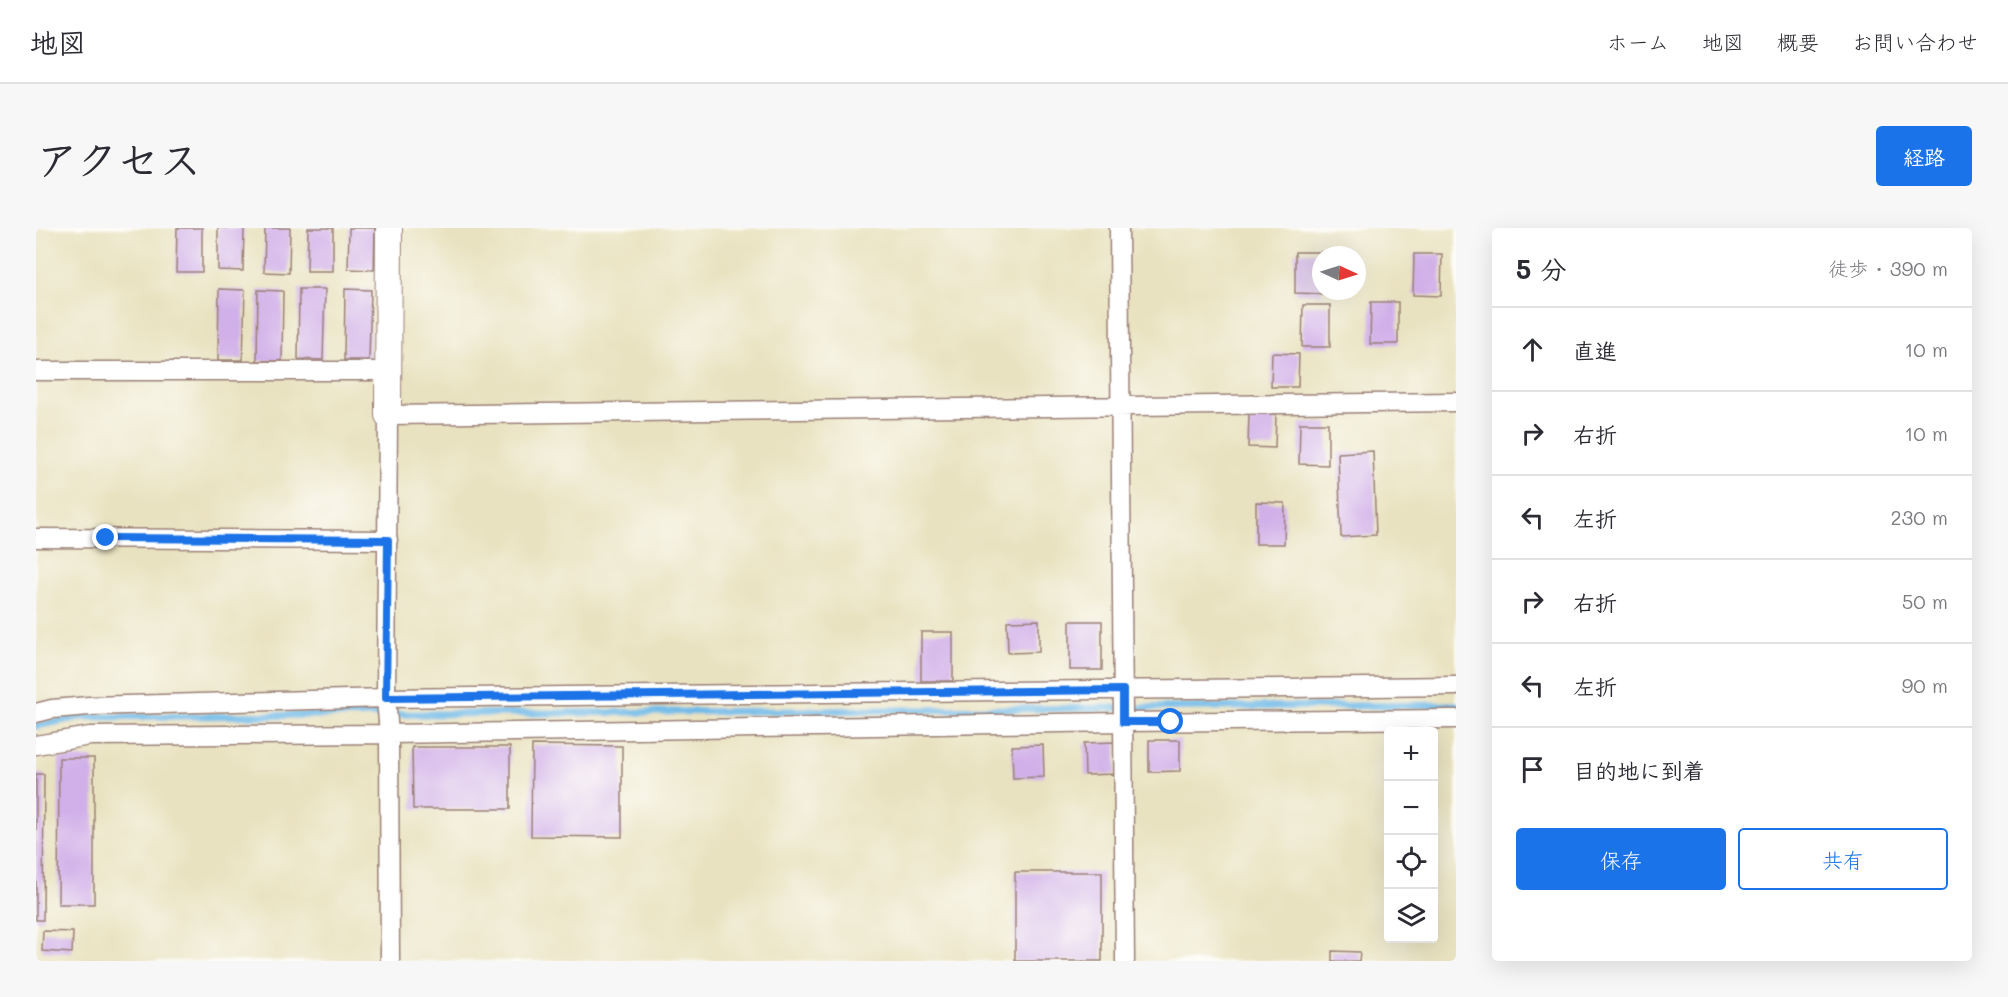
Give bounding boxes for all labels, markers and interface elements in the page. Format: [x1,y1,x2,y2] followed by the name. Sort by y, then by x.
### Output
[30,24,86,60] text: 地図
[1607,28,1669,55] text: ホーム
[1702,28,1744,55] text: 地図
[1777,28,1819,55] text: 概要
[1852,28,1978,55] text: お問い合わせ
[1876,126,1972,186] button: 経路
[36,131,201,186] text: アクセス
[1312,246,1366,300] north arrow
[1516,252,1567,286] text: 5 分
[1828,255,1948,281] text: 徒歩 · 390 m
[1516,333,1549,366] icon: ahead
[1573,336,1617,365] text: 直進
[1904,336,1948,362] text: 10 m
[1516,417,1549,450] icon: right
[1573,420,1617,449] text: 右折
[1904,420,1948,446] text: 10 m
[1516,501,1549,534] icon: left
[1573,504,1617,533] text: 左折
[1890,504,1948,530] text: 230 m
[92,524,118,550] route end
[1516,585,1549,618] icon: right
[1573,588,1617,617] text: 右折
[1902,588,1948,614] text: 50 m
[1516,669,1549,702] icon: left
[1573,672,1617,701] text: 左折
[1902,672,1948,698] text: 90 m
[1157,708,1183,734] route start
[1384,727,1438,943] map controls
[1384,727,1438,781] button: +
[1516,753,1549,786] icon: arrive
[1573,756,1705,785] text: 目的地に到着
[1384,781,1438,835] button: −
[1516,828,1726,890] button: 保存
[1738,828,1948,890] button: 共有
[1384,835,1438,889] button: locate
[1384,889,1438,943] button: layers

